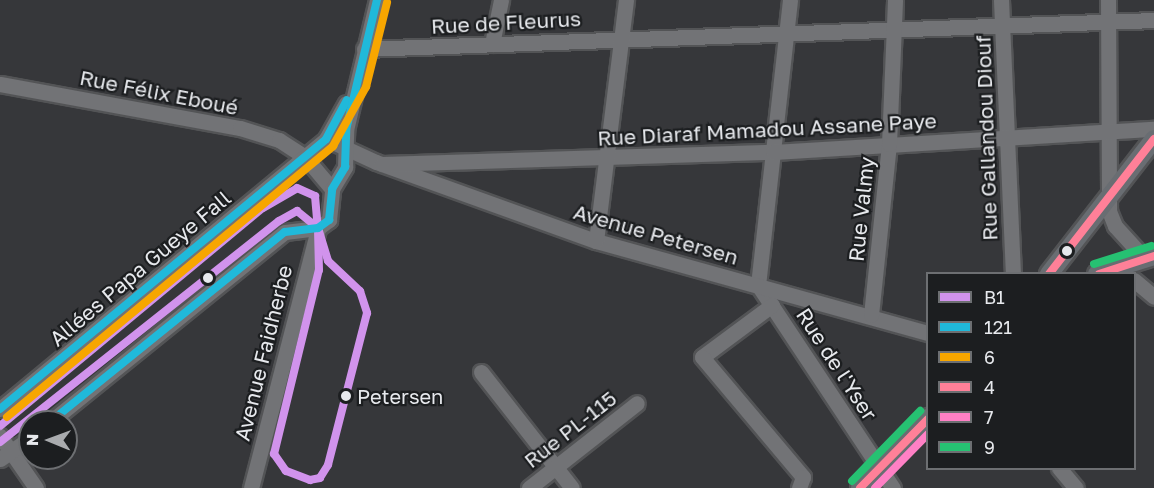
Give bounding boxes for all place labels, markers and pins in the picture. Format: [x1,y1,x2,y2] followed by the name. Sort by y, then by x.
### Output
[1061,245,1073,257] unlabelled marker
[202,272,214,284] unlabelled marker
[357,384,443,408] place label: Petersen
[340,390,352,402] marker: Petersen

